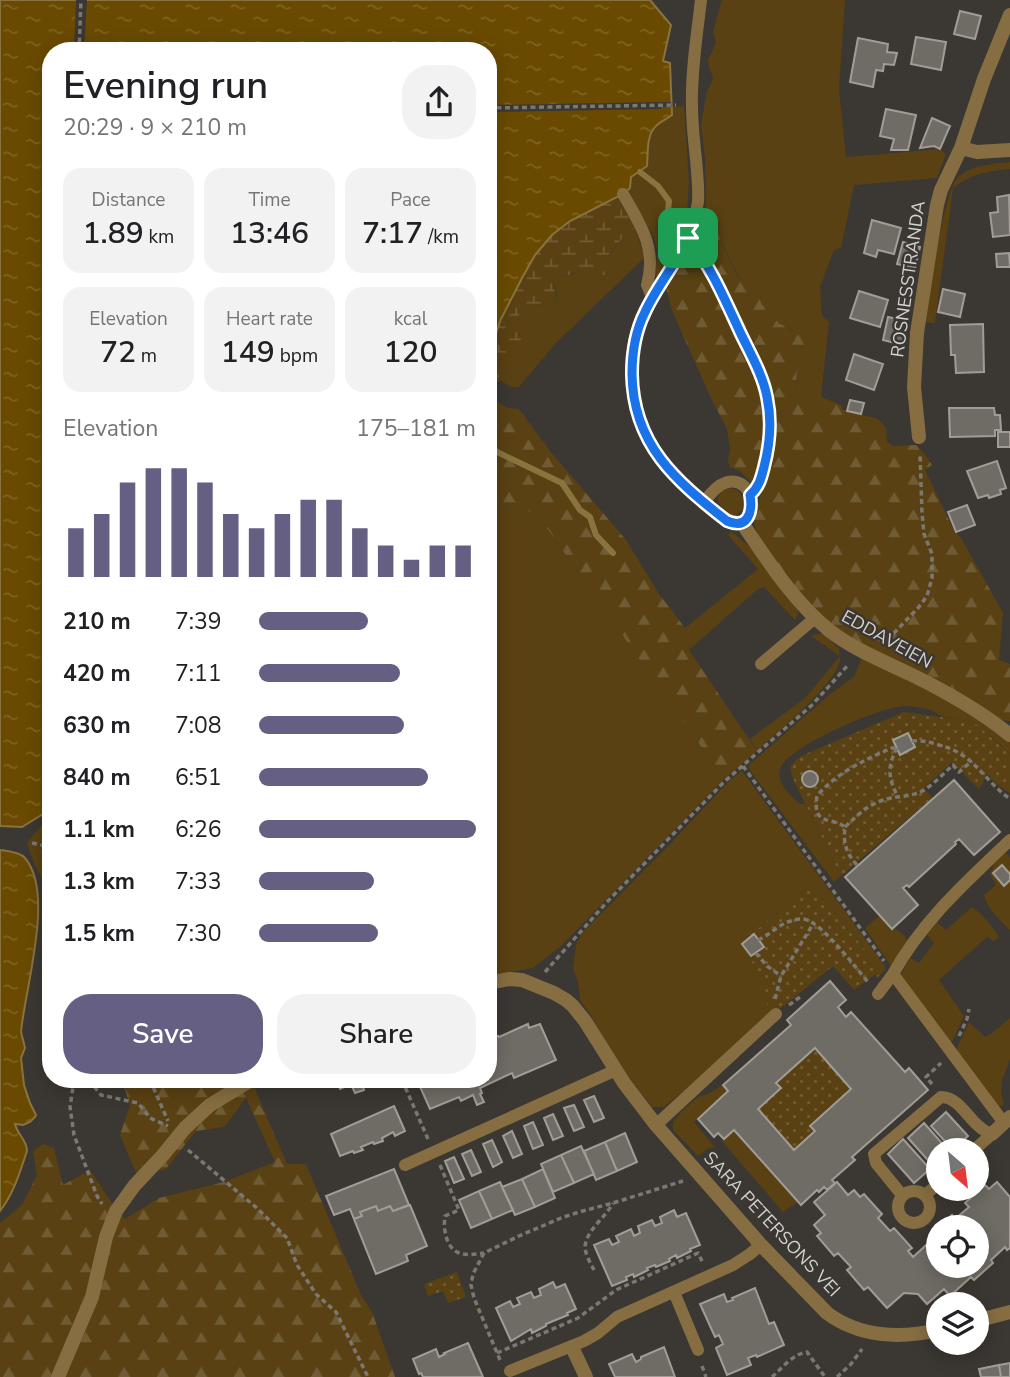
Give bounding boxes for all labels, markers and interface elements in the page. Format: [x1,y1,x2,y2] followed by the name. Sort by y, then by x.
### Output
[63,60,268,111] text: Evening run
[402,65,476,139] button: share
[63,112,247,143] text: 20:29 · 9 × 210 m
[92,187,165,213] text: Distance
[248,187,291,213] text: Time
[390,187,431,213] text: Pace
[885,199,931,359] street label: ROSNESSTRANDA
[658,208,718,268] pin
[83,213,144,254] text: 1.89
[230,213,309,254] text: 13:46
[362,213,423,254] text: 7:17
[669,219,707,257] icon: arrive
[144,224,174,250] text: km
[423,224,459,250] text: /km
[89,306,168,332] text: Elevation
[226,306,313,332] text: Heart rate
[394,306,427,332] text: kcal
[100,332,136,373] text: 72
[221,332,275,373] text: 149
[384,332,438,373] text: 120
[136,343,157,369] text: m
[275,343,318,369] text: bpm
[63,413,158,444] text: Elevation
[356,413,476,444] text: 175–181 m
[837,604,937,674] street label: EDDAVEIEN
[63,606,131,637] text: 210 m
[175,606,222,637] text: 7:39
[63,658,131,689] text: 420 m
[175,658,222,689] text: 7:11
[63,710,131,741] text: 630 m
[175,710,222,741] text: 7:08
[63,762,131,793] text: 840 m
[175,762,222,793] text: 6:51
[63,814,135,845] text: 1.1 km
[175,814,222,845] text: 6:26
[63,866,135,897] text: 1.3 km
[175,866,222,897] text: 7:33
[63,918,135,949] text: 1.5 km
[175,918,222,949] text: 7:30
[63,994,263,1074] button: Save
[277,994,476,1074] button: Share
[926,1138,989,1200] north arrow
[926,1138,989,1355] map controls
[698,1146,846,1302] street label: SARA PETERSONS VEI
[926,1215,989,1278] button: locate
[926,1292,989,1355] button: layers

